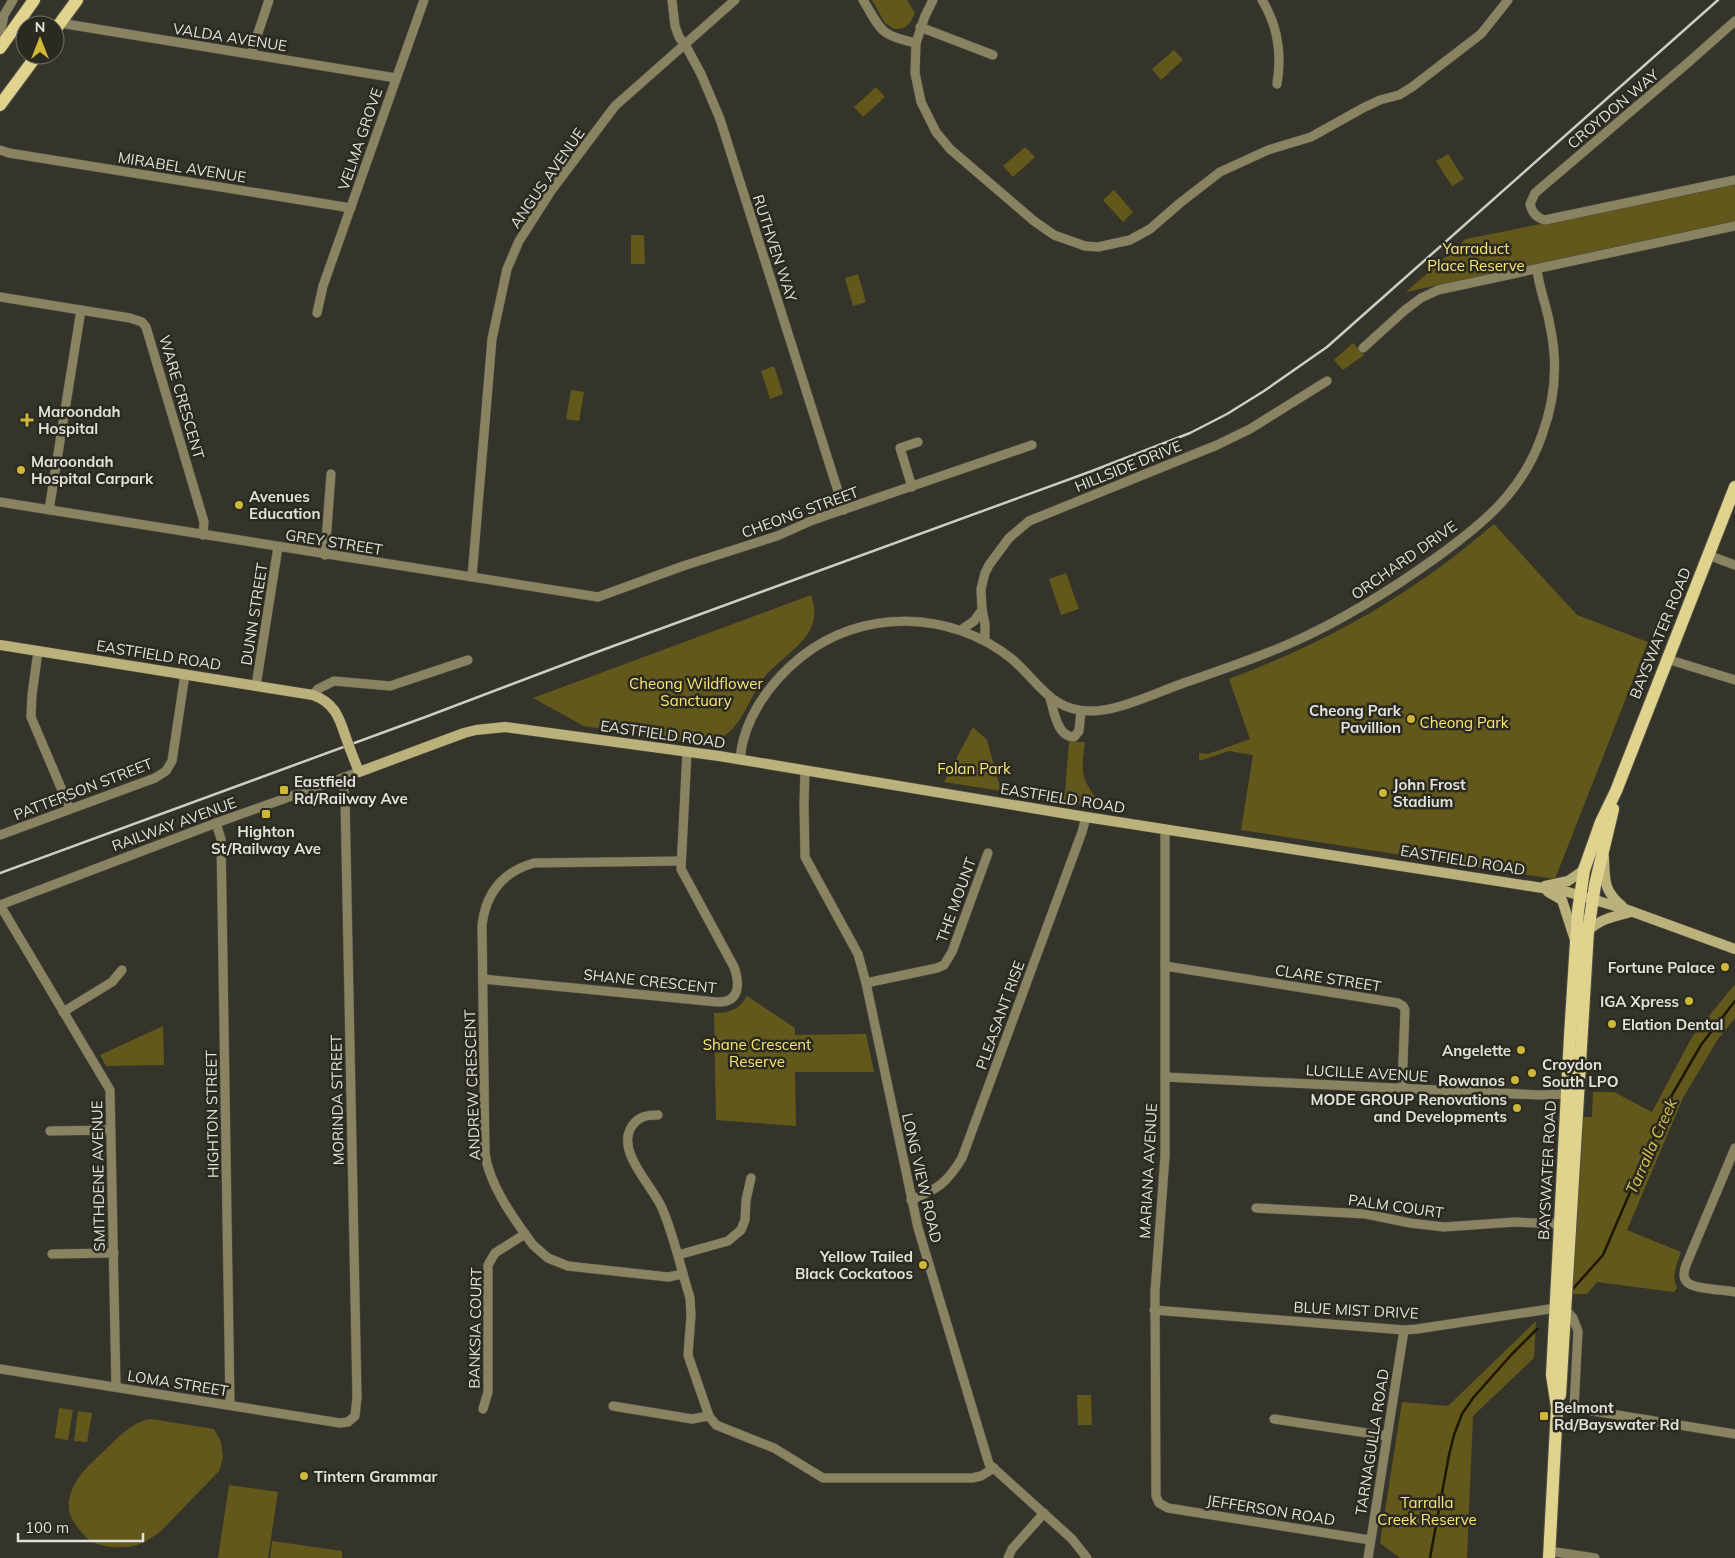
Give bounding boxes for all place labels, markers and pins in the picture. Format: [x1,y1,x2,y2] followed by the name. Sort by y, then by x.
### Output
[38,402,121,438] place label: Maroondah Hospital
[20,413,34,427] marker: Maroondah Hospital
[31,452,154,488] place label: Maroondah Hospital Carpark
[15,464,27,476] marker: Maroondah Hospital Carpark
[249,487,320,523] place label: Avenues Education
[233,499,245,511] marker: Avenues Education
[1309,701,1402,737] place label: Cheong Park Pavillion
[1405,713,1417,725] marker: Cheong Park Pavillion
[294,772,408,808] place label: Eastfield Rd/Railway Ave
[1393,775,1466,811] place label: John Frost Stadium
[278,784,290,796] marker: Eastfield Rd/Railway Ave
[1377,787,1389,799] marker: John Frost Stadium
[260,808,272,820] marker: Highton St/Railway Ave
[211,822,321,858] place label: Highton St/Railway Ave
[1608,958,1715,977] place label: Fortune Palace
[1719,961,1731,973] marker: Fortune Palace
[1600,992,1679,1011] place label: IGA Xpress
[1683,995,1695,1007] marker: IGA Xpress
[1622,1015,1723,1034] place label: Elation Dental
[1606,1018,1618,1030] marker: Elation Dental
[1442,1041,1511,1060] place label: Angelette
[1515,1044,1527,1056] marker: Angelette
[1542,1055,1618,1091] place label: Croydon South LPO
[1526,1067,1538,1079] marker: Croydon South LPO
[1438,1071,1505,1090] place label: Rowanos
[1509,1074,1521,1086] marker: Rowanos
[1310,1090,1507,1126] place label: MODE GROUP Renovations and Developments
[1511,1102,1523,1114] marker: MODE GROUP Renovations and Developments
[795,1247,913,1283] place label: Yellow Tailed Black Cockatoos
[917,1259,929,1271] marker: Yellow Tailed Black Cockatoos
[1554,1398,1679,1434] place label: Belmont Rd/Bayswater Rd
[1538,1410,1550,1422] marker: Belmont Rd/Bayswater Rd
[314,1467,438,1486] place label: Tintern Grammar
[298,1470,310,1482] marker: Tintern Grammar

